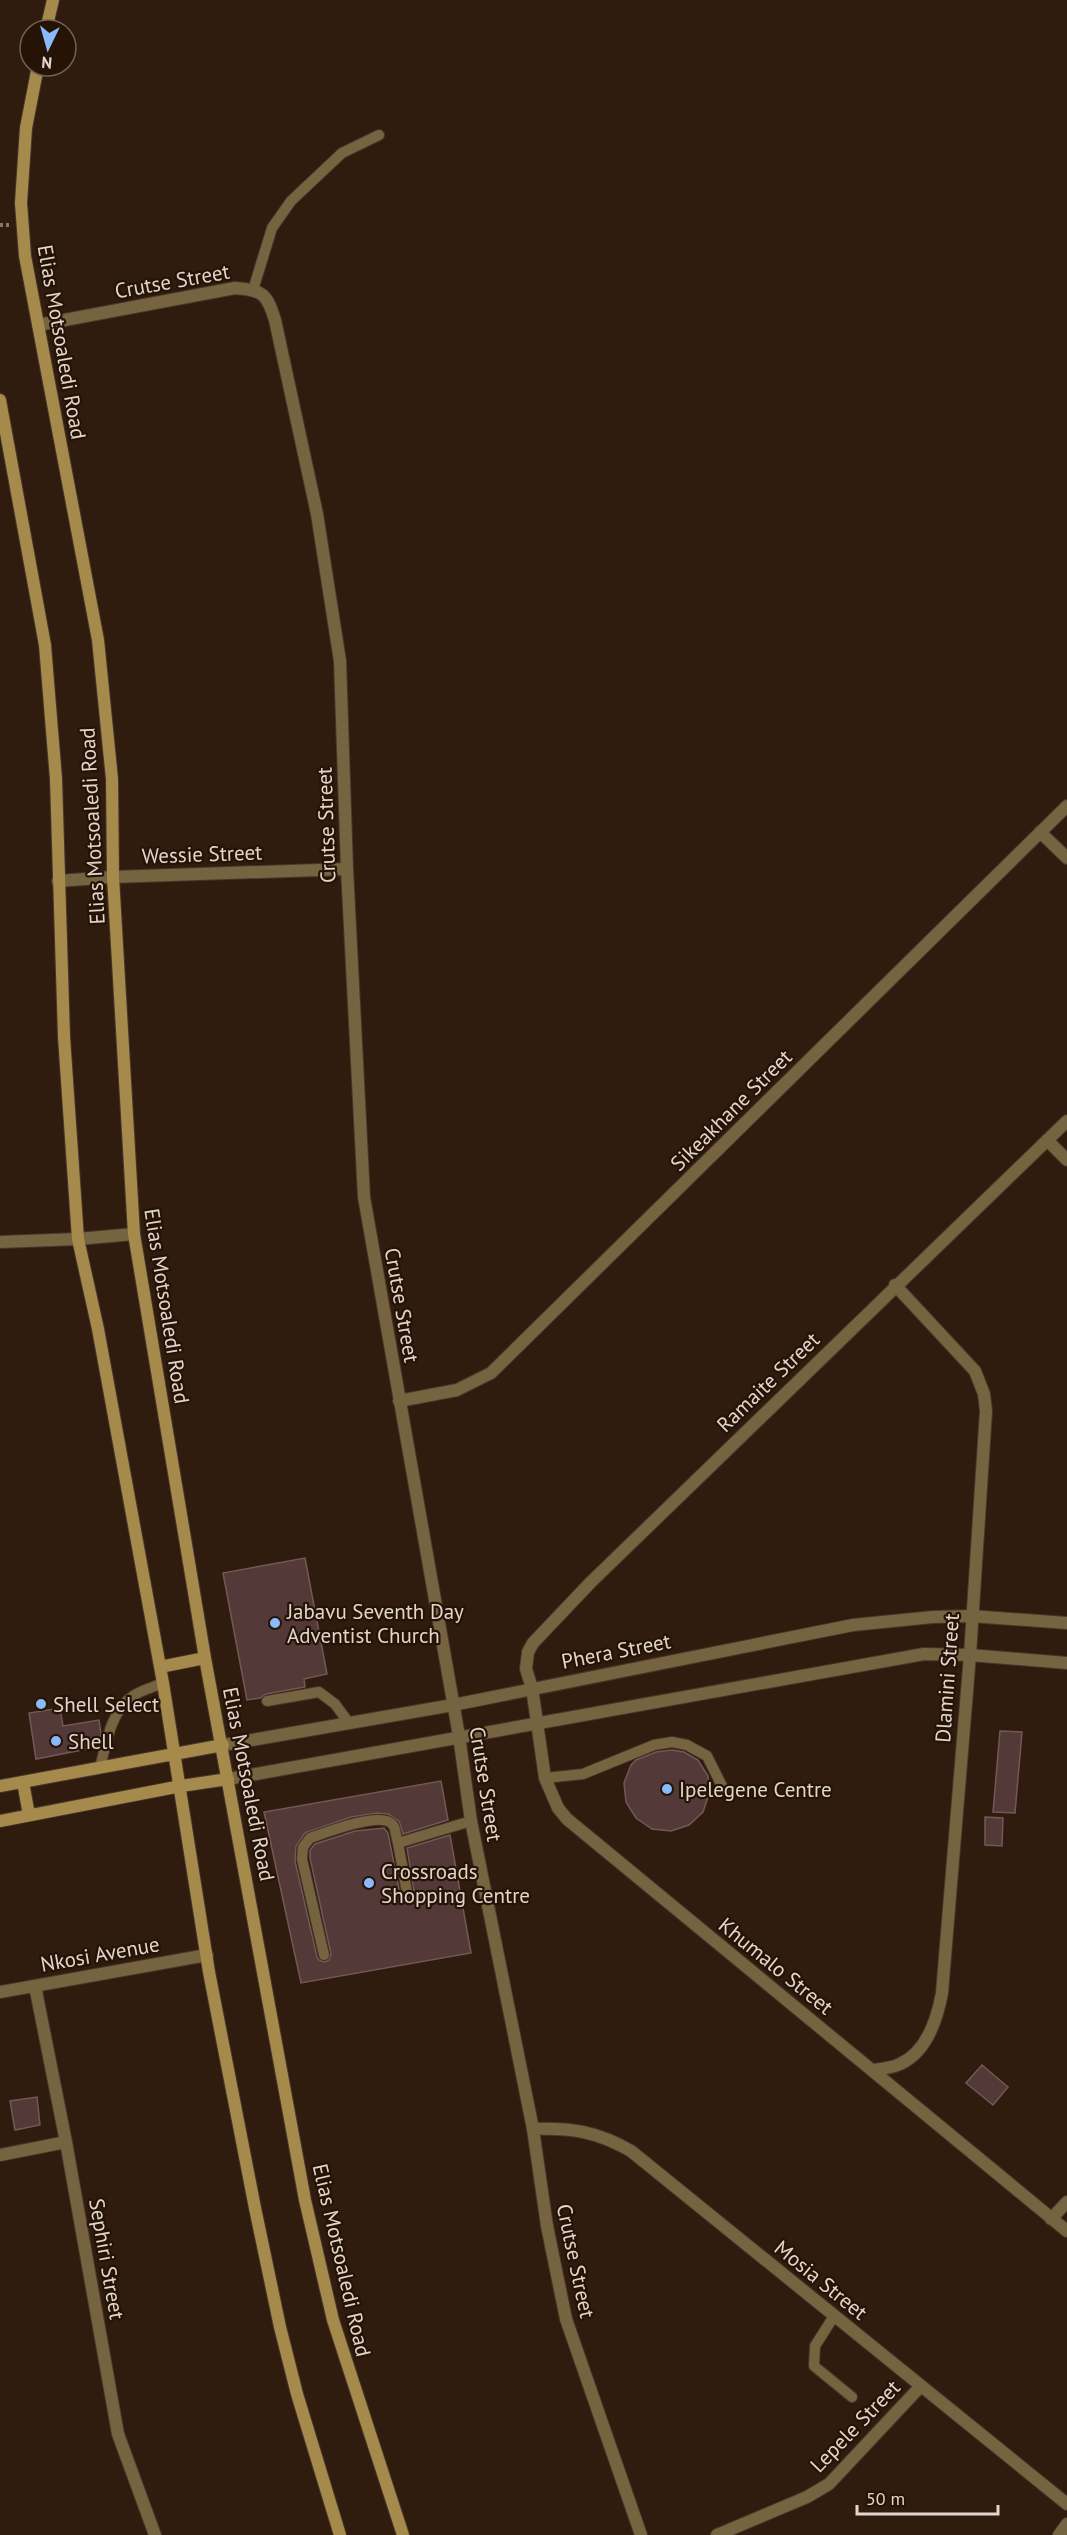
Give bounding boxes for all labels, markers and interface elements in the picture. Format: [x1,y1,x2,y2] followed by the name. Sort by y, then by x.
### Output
[18,18,78,78] north arrow
[41,53,53,73] text: N
[32,243,92,441] street label: Elias Motsoaledi Road
[113,258,231,304] street label: Crutse Street
[73,727,111,925] street label: Elias Motsoaledi Road
[310,767,342,883] street label: Crutse Street
[141,838,263,870] street label: Wessie Street
[665,1044,797,1176] street label: Sikeakhane Street
[138,1207,196,1405] street label: Elias Motsoaledi Road
[379,1246,425,1364] street label: Crutse Street
[711,1326,825,1438] street label: Ramaite Street
[286,1598,464,1649] place label: Jabavu Seventh Day Adventist Church
[929,1613,965,1743] street label: Dlamini Street
[268,1616,282,1630] marker: Jabavu Seventh Day Adventist Church
[559,1627,673,1675] street label: Phera Street
[217,1685,281,1883] street label: Elias Motsoaledi Road
[53,1691,159,1718] place label: Shell Select
[34,1697,48,1711] marker: Shell Select
[464,1725,508,1843] street label: Crutse Street
[68,1728,114,1755] place label: Shell
[49,1734,63,1748] marker: Shell
[679,1776,832,1803] place label: Ipelegene Centre
[660,1782,674,1796] marker: Ipelegene Centre
[381,1858,530,1909] place label: Crossroads Shopping Centre
[362,1876,376,1890] marker: Crossroads Shopping Centre
[713,1912,839,2020] street label: Khumalo Street
[38,1930,162,1978] street label: Nkosi Avenue
[307,2161,377,2359] street label: Elias Motsoaledi Road
[83,2196,131,2322] street label: Sephiri Street
[551,2201,601,2321] street label: Crutse Street
[769,2234,873,2326] street label: Mosia Street
[804,2374,906,2478] street label: Lepele Street
[857,2478,998,2516] scale bar
[866,2487,905,2510] text: 50 m

